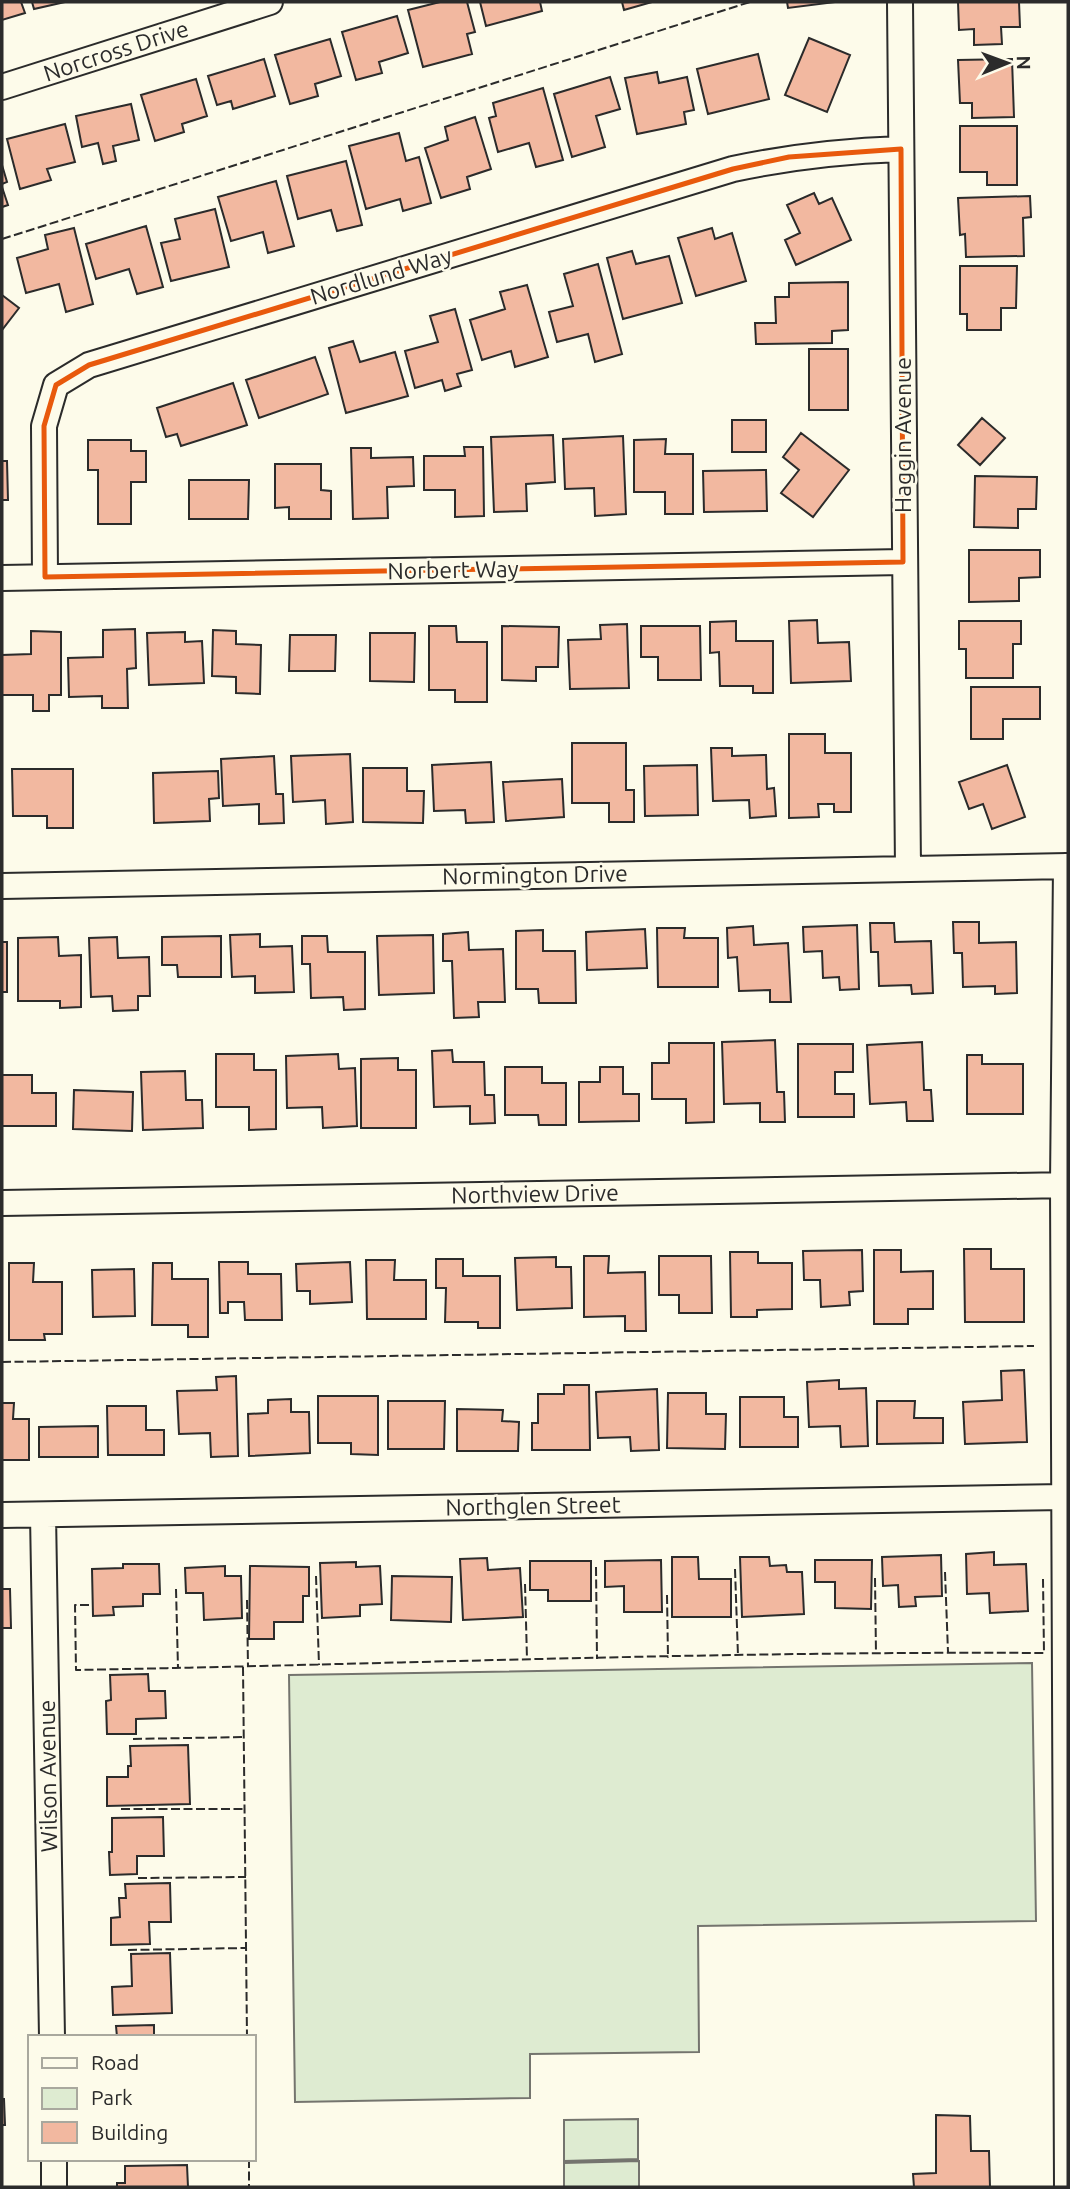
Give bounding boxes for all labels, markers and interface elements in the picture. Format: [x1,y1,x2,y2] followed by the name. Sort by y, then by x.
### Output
[40,15,192,86] street label: Norcross Drive
[972,28,1042,98] north arrow
[1013,55,1035,70] text: N
[307,242,455,309] street label: Nordlund Way
[890,357,915,513] street label: Haggin Avenue
[387,556,519,583] street label: Norbert Way
[442,860,628,889] street label: Normington Drive
[451,1180,619,1207] street label: Northview Drive
[445,1491,621,1520] street label: Northglen Street
[34,1699,61,1853] street label: Wilson Avenue
[28,2035,256,2161] legend
[91,2050,139,2074] text: Road
[91,2085,133,2109] text: Park
[91,2120,168,2144] text: Building

